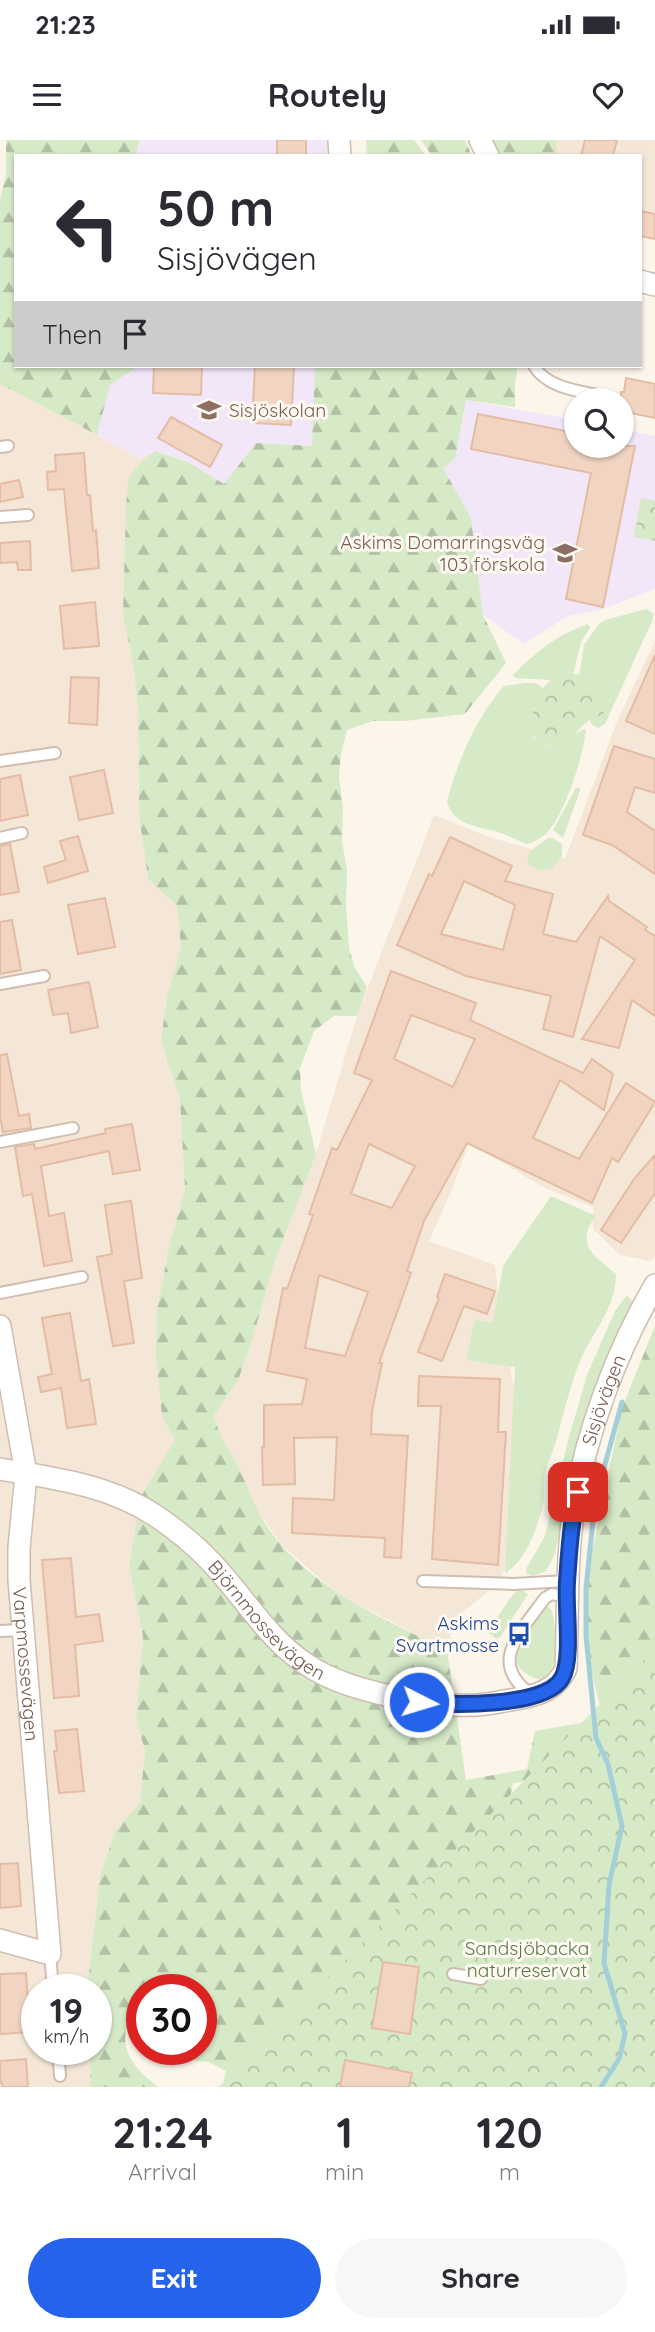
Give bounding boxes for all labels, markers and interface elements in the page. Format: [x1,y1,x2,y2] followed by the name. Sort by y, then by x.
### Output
[35,8,96,41] text: 21:23
[268,75,387,115] text: Routely
[28,76,66,114] icon: menu
[589,76,627,114] icon: heart
[157,177,274,238] text: 50 m
[42,182,133,273] icon: left
[157,238,317,278] text: Sisjövägen
[116,315,154,353] icon: arrive
[42,318,102,351] text: Then
[564,388,634,458] map controls
[564,388,634,458] button: search
[195,396,223,424] school or university icon: Sisjöskolan
[229,398,326,422] place label: Sisjöskolan
[340,530,545,576] place label: Askims Domarringsväg 103 förskola
[551,539,579,567] school or university icon: Askims Domarringsväg 103 förskola
[576,1351,631,1448] street label: Sisjövägen
[548,1462,608,1522] pin
[559,1473,597,1511] icon: arrive
[203,1555,330,1685] street label: Björnmossevägen
[8,1586,44,1742] street label: Varpmossevägen
[396,1611,499,1657] place label: Askims Svartmosse
[505,1620,533,1648] bus stop icon: Askims Svartmosse
[382,1665,456,1739] position arrow
[465,1936,589,1982] park label: Sandsjöbacka naturreservat
[126,1974,217,2065] speed limit sign: 30
[50,1988,83,2032] text: 19
[44,2025,89,2048] text: km/h
[112,2106,213,2159] text: 21:24
[336,2106,353,2159] text: 1
[477,2106,543,2159] text: 120
[128,2157,197,2186] text: Arrival
[325,2157,364,2186] text: min
[499,2157,520,2186] text: m
[28,2238,321,2318] button: Exit
[335,2238,627,2318] button: Share

